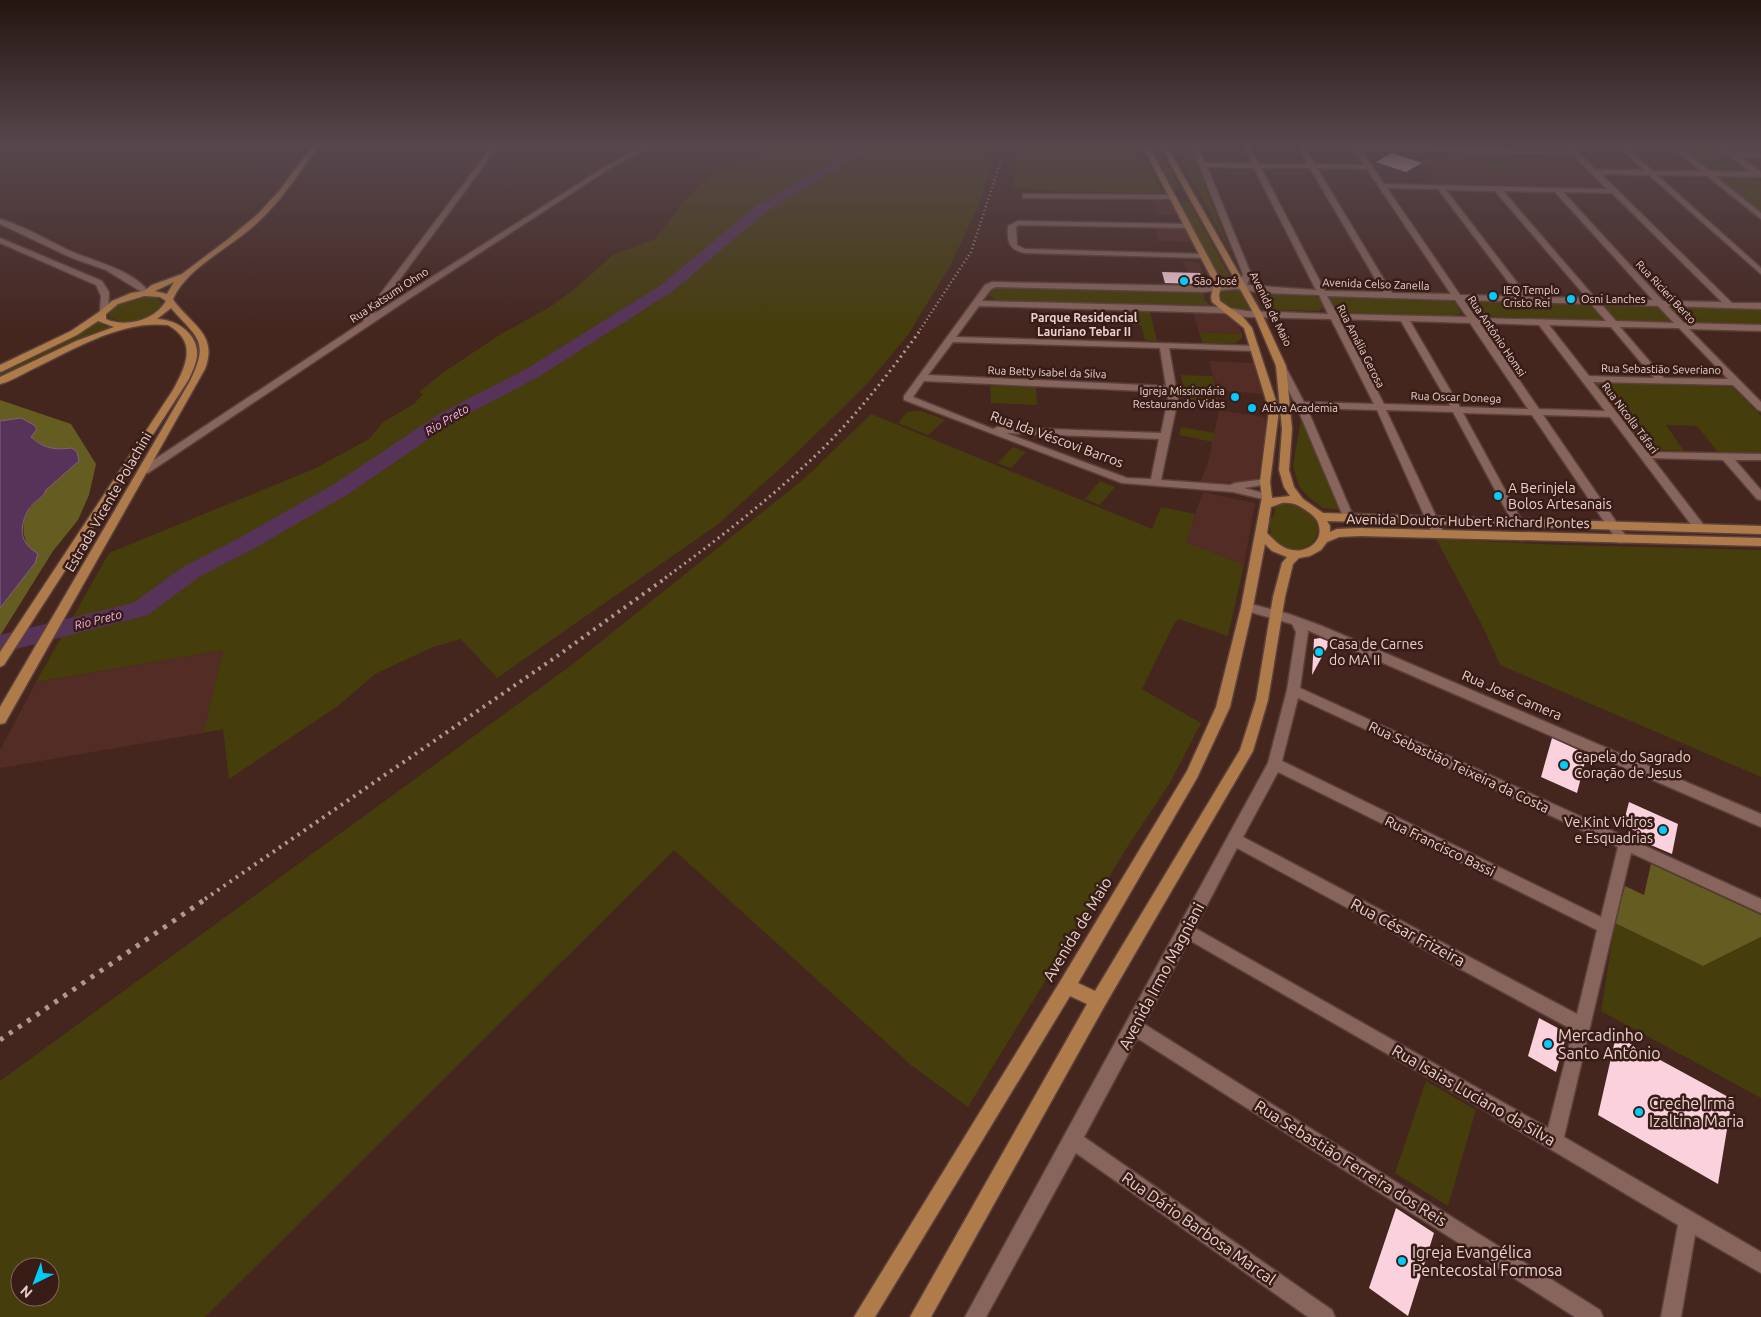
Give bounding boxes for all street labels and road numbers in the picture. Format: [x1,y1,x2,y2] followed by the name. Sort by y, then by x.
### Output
[1634,258,1698,326] street label: Rua Ricieri Berto
[347,265,431,325] street label: Rua Katsumi Ohno
[1248,270,1294,348] street label: Avenida de Maio
[1322,276,1430,292] street label: Avenida Celso Zanella
[1466,293,1528,379] street label: Rua Antônio Homsi
[1335,302,1387,390] street label: Rua Amália Gerosa
[1601,362,1721,376] street label: Rua Sebastião Severiano
[987,364,1107,380] street label: Rua Betty Isabel da Silva
[1600,380,1660,456] street label: Rua Nicolla Táfari
[1411,389,1501,405] street label: Rua Oscar Donega
[988,407,1126,471] street label: Rua Ida Véscovi Barros
[61,429,155,575] street label: Estrada Vicente Polachini
[1346,511,1590,531] street label: Avenida Doutor Hubert Richard Pontes
[1459,667,1565,723] street label: Rua José Camera
[1366,718,1552,816] street label: Rua Sebastião Teixeira da Costa
[1382,812,1498,880] street label: Rua Francisco Bassi
[1039,874,1115,984] street label: Avenida de Maio
[1348,894,1468,970] street label: Rua César Frizeira
[1115,900,1207,1052] street label: Avenida Irmo Magniani
[1389,1041,1559,1149] street label: Rua Isaias Luciano da Silva
[1252,1096,1450,1230] street label: Rua Sebastião Ferreira dos Reis
[1119,1168,1279,1288] street label: Rua Dário Barbosa Marcal

